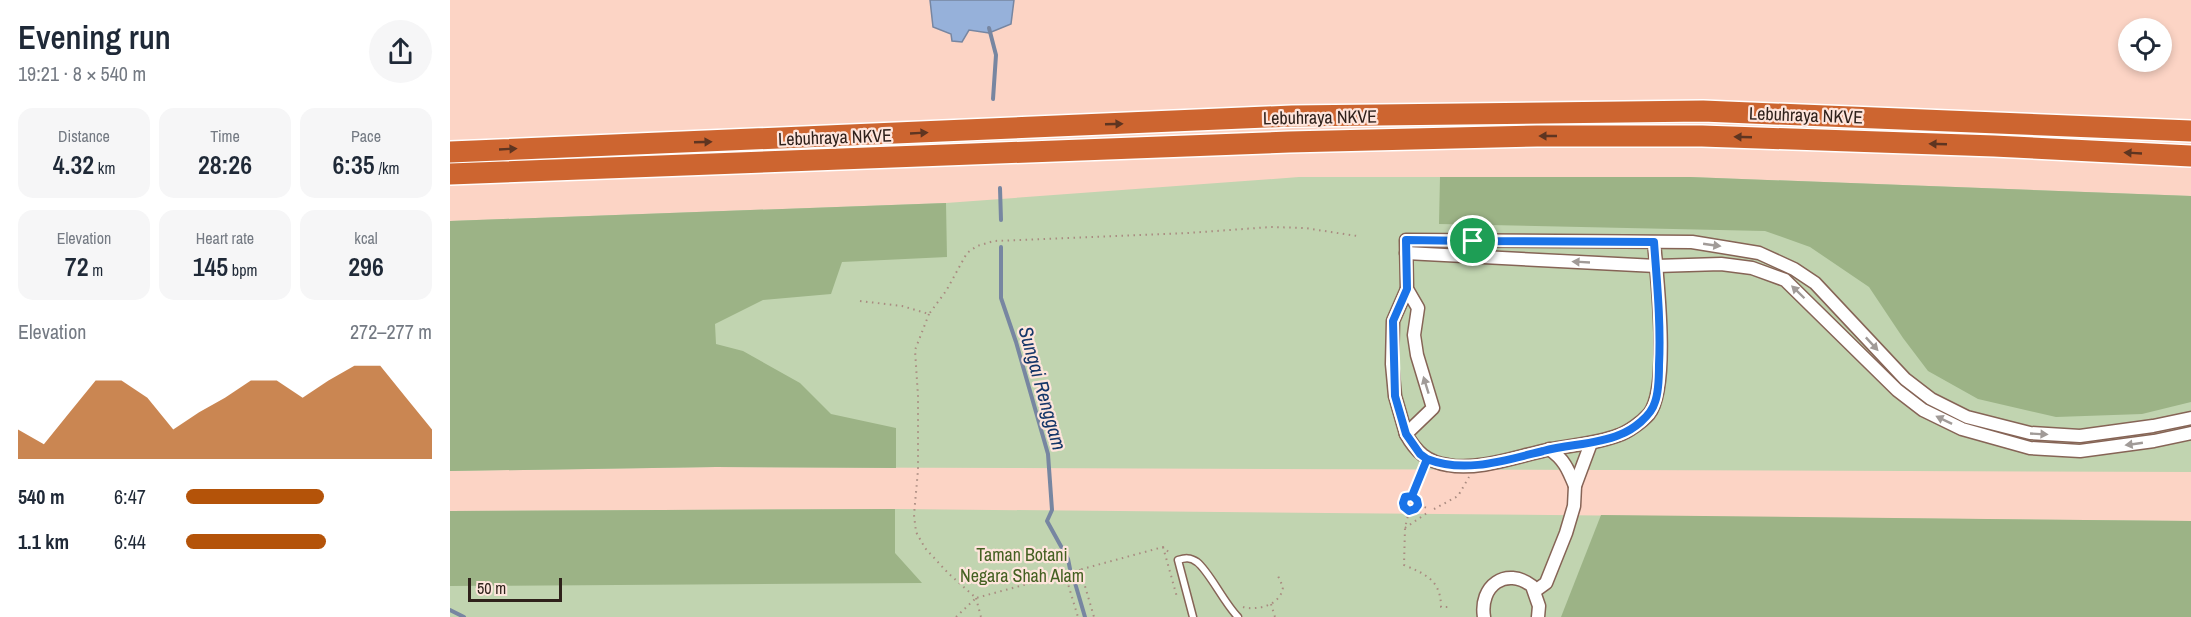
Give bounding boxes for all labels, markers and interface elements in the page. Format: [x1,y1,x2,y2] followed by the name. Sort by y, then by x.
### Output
[18,15,171,59] text: Evening run
[2118,18,2172,72] map controls
[2118,18,2172,72] button: locate
[369,20,432,83] button: share
[18,60,146,87] text: 19:21 · 8 × 540 m
[1749,101,1863,129] street label: Lebuhraya NKVE
[1263,104,1377,130] street label: Lebuhraya NKVE
[1104,119,1123,128] one-way arrow
[778,123,892,151] street label: Lebuhraya NKVE
[58,125,110,147] text: Distance
[210,125,240,147] text: Time
[351,125,381,147] text: Pace
[910,128,929,137] one-way arrow
[1538,131,1557,141] one-way arrow
[1733,133,1752,142] one-way arrow
[694,137,713,146] one-way arrow
[1928,140,1947,149] one-way arrow
[499,145,518,154] one-way arrow
[53,147,94,182] text: 4.32
[198,147,252,182] text: 28:26
[332,147,375,182] text: 6:35
[2123,148,2142,157] one-way arrow
[94,157,115,179] text: km
[375,157,400,179] text: /km
[1447,215,1498,266] pin
[1456,224,1489,257] icon: arrive
[57,227,111,249] text: Elevation
[196,227,254,249] text: Heart rate
[354,227,378,249] text: kcal
[1703,241,1722,250] one-way arrow
[65,249,89,284] text: 72
[193,249,228,284] text: 145
[348,249,384,284] text: 296
[1571,257,1590,266] one-way arrow
[89,259,103,281] text: m
[228,259,257,281] text: bpm
[1791,286,1805,300] one-way arrow
[18,318,86,345] text: Elevation
[350,318,432,345] text: 272–277 m
[1012,323,1074,453] water label: Sungai Renggam
[1865,337,1879,351] one-way arrow
[1420,376,1430,394] one-way arrow
[1935,416,1952,425] one-way arrow
[2030,429,2049,438] one-way arrow
[2124,439,2143,448] one-way arrow
[18,483,65,510] text: 540 m
[114,483,146,510] text: 6:47
[18,528,69,555] text: 1.1 km
[114,528,146,555] text: 6:44
[960,542,1084,588] park label: Taman Botani Negara Shah Alam
[468,575,562,602] scale bar
[477,577,506,599] text: 50 m

